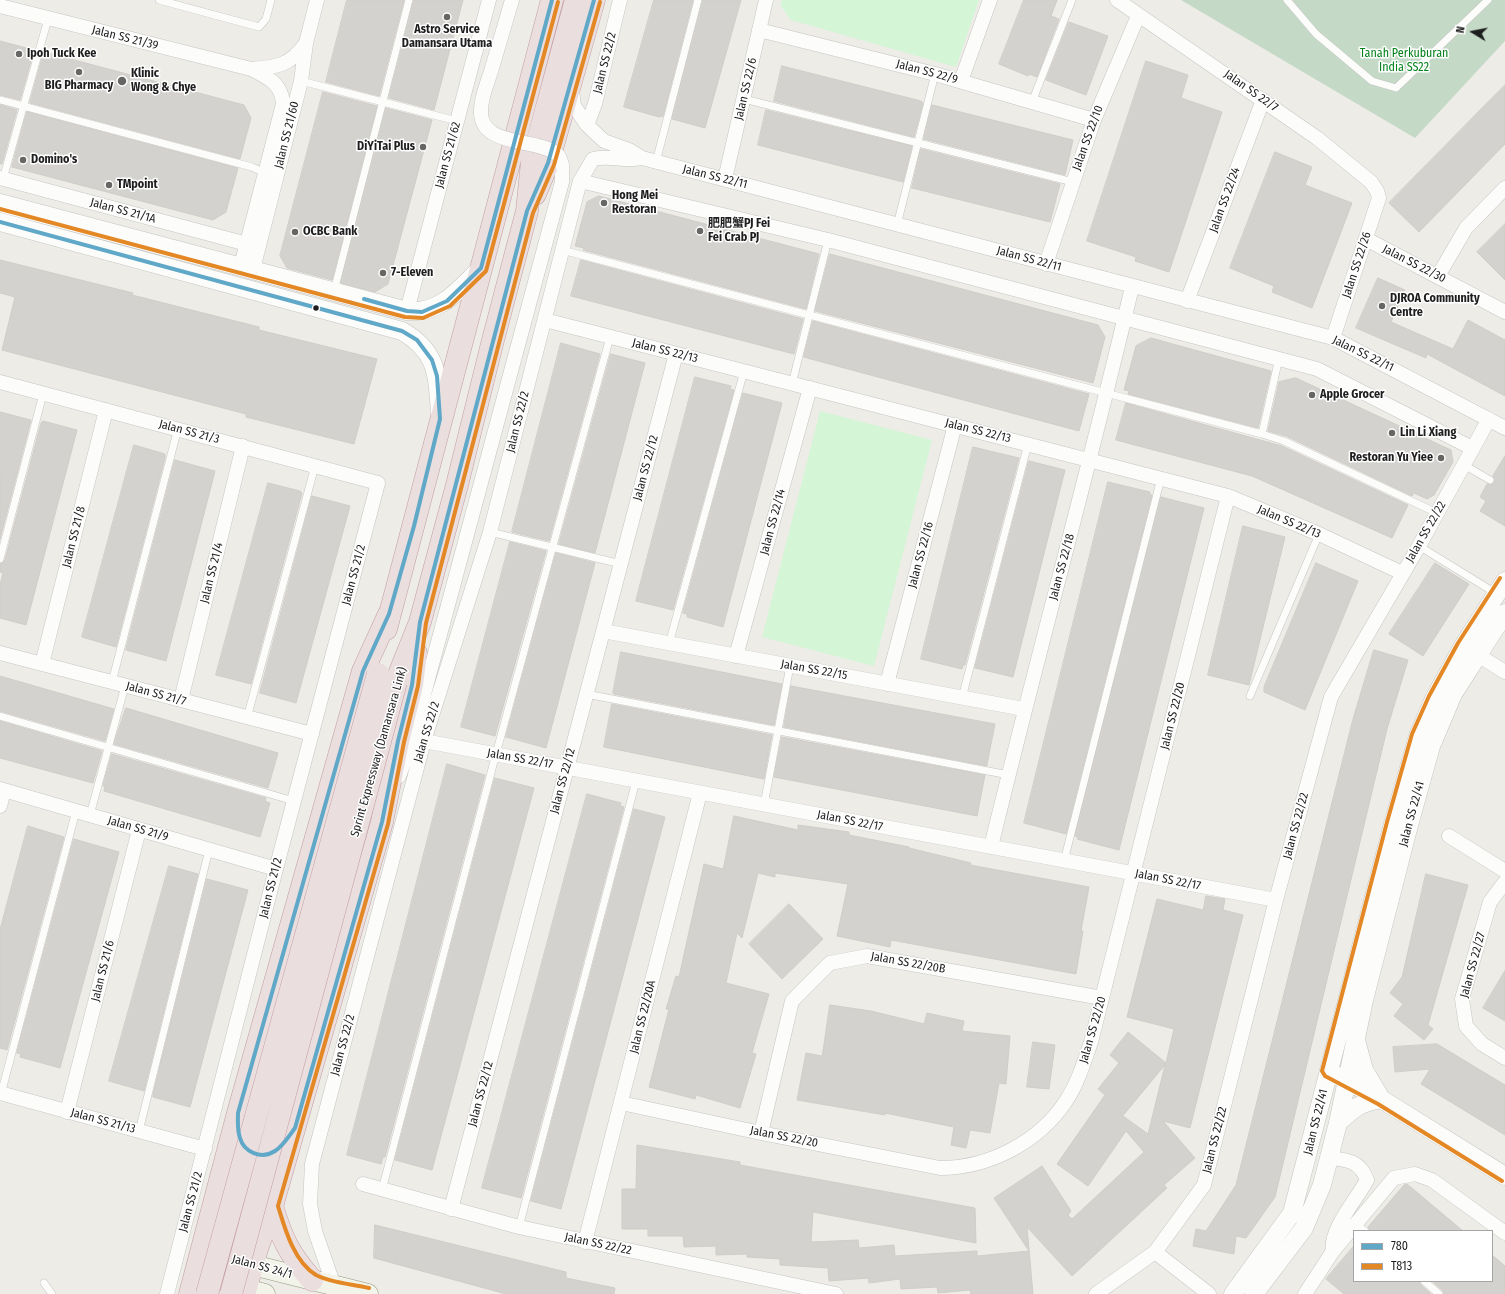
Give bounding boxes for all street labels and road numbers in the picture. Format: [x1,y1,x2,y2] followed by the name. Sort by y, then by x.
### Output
[90,23,160,53] street label: Jalan SS 21/39
[590,31,620,95] street label: Jalan SS 22/2
[732,56,760,122] street label: Jalan SS 22/6
[895,57,959,87] street label: Jalan SS 22/9
[1221,67,1281,115] street label: Jalan SS 22/7
[272,100,302,170] street label: Jalan SS 21/60
[1070,104,1106,172] street label: Jalan SS 22/10
[432,120,464,190] street label: Jalan SS 21/62
[681,162,749,192] street label: Jalan SS 22/11
[1207,165,1243,235] street label: Jalan SS 22/24
[89,195,157,227] street label: Jalan SS 21/1A
[1340,230,1374,300] street label: Jalan SS 22/26
[1380,242,1448,286] street label: Jalan SS 22/30
[995,243,1063,275] street label: Jalan SS 22/11
[1330,333,1396,375] street label: Jalan SS 22/11
[631,336,699,366] street label: Jalan SS 22/13
[503,390,533,454] street label: Jalan SS 22/2
[944,416,1012,446] street label: Jalan SS 22/13
[157,417,221,447] street label: Jalan SS 21/3
[630,434,662,502] street label: Jalan SS 22/12
[757,487,789,557] street label: Jalan SS 22/14
[1403,499,1449,565] street label: Jalan SS 22/22
[1255,502,1323,542] street label: Jalan SS 22/13
[59,505,89,569] street label: Jalan SS 21/8
[905,520,937,590] street label: Jalan SS 22/16
[1046,532,1078,602] street label: Jalan SS 22/18
[197,541,227,605] street label: Jalan SS 21/4
[339,543,369,607] street label: Jalan SS 21/2
[780,657,848,683] street label: Jalan SS 22/15
[348,665,410,839] street label: Sprint Expressway (Damansara Link)
[124,679,188,709] street label: Jalan SS 21/7
[1158,681,1188,751] street label: Jalan SS 22/20
[411,700,443,764] street label: Jalan SS 22/2
[486,746,554,772] street label: Jalan SS 22/17
[547,747,579,815] street label: Jalan SS 22/12
[1396,780,1428,848] street label: Jalan SS 22/41
[1280,791,1312,861] street label: Jalan SS 22/22
[816,808,884,834] street label: Jalan SS 22/17
[106,813,170,845] street label: Jalan SS 21/9
[257,856,285,920] street label: Jalan SS 21/2
[1134,867,1202,893] street label: Jalan SS 22/17
[1457,931,1489,999] street label: Jalan SS 22/27
[88,939,118,1003] street label: Jalan SS 21/6
[870,949,946,977] street label: Jalan SS 22/20B
[627,979,659,1055] street label: Jalan SS 22/20A
[1077,995,1109,1065] street label: Jalan SS 22/20
[328,1013,358,1077] street label: Jalan SS 22/2
[465,1060,497,1128] street label: Jalan SS 22/12
[1301,1088,1331,1156] street label: Jalan SS 22/41
[69,1105,137,1137] street label: Jalan SS 21/13
[1200,1105,1230,1175] street label: Jalan SS 22/22
[749,1123,819,1151] street label: Jalan SS 22/20
[176,1170,206,1234] street label: Jalan SS 21/2
[563,1230,633,1258] street label: Jalan SS 22/22
[230,1252,294,1282] street label: Jalan SS 24/1

